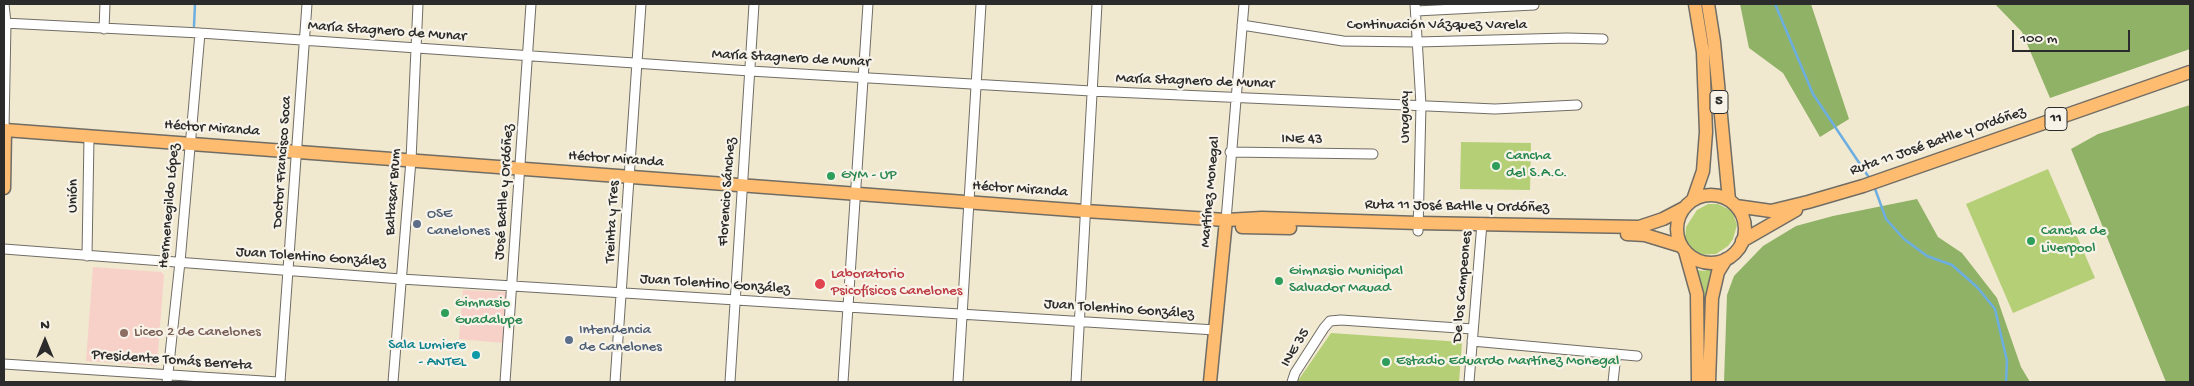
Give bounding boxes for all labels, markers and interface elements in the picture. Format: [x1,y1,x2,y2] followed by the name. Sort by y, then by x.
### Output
[307,17,467,47] street label: María Stagnero de Munar
[1347,17,1527,35] street label: Continuación Vázquez Varela
[2014,20,2132,52] scale bar
[2020,30,2057,48] text: 100 m
[711,46,871,72] street label: María Stagnero de Munar
[1115,70,1275,94] street label: María Stagnero de Munar
[1710,90,1728,114] road number: 5
[1397,91,1415,143] street label: Uruguay
[269,95,297,229] street label: Doctor Francisco Soca
[1848,103,2028,181] street label: Ruta 11 José Batlle y Ordóñez
[2045,108,2067,130] road number: 11
[164,117,260,141] street label: Héctor Miranda
[491,124,519,260] street label: José Batlle y Ordóñez
[1281,131,1323,149] street label: INE 43
[1197,136,1225,248] street label: Martínez Monegal
[715,137,741,247] street label: Florencio Sánchez
[156,143,184,269] street label: Hermenegildo López
[382,148,406,236] street label: Baltasar Brum
[568,148,664,172] street label: Héctor Miranda
[1506,148,1567,183] place label: Cancha del S.A.C.
[1490,160,1502,172] marker: Cancha del S.A.C.
[841,167,897,185] place label: GYM - UP
[825,170,837,182] marker: GYM - UP
[972,178,1068,202] street label: Héctor Miranda
[65,179,83,213] street label: Unión
[602,180,624,264] street label: Treinta y Tres
[1365,196,1549,218] street label: Ruta 11 José Batlle y Ordóñez
[427,206,490,241] place label: OSE Canelones
[411,218,423,230] marker: OSE Canelones
[2041,223,2106,258] place label: Cancha de Liverpool
[1449,231,1477,343] street label: De los Campeones
[2025,235,2037,247] marker: Cancha de Liverpool
[235,244,387,272] street label: Juan Tolentino González
[1289,263,1403,298] place label: Gimnasio Municipal Salvador Mauad
[831,266,962,301] place label: Laboratorio Psicofísicos Canelones
[639,271,791,299] street label: Juan Tolentino González
[1273,275,1285,287] marker: Gimnasio Municipal Salvador Mauad
[813,277,827,291] marker: Laboratorio Psicofísicos Canelones
[455,295,522,330] place label: Gimnasio Guadalupe
[1043,296,1195,324] street label: Juan Tolentino González
[439,307,451,319] marker: Gimnasio Guadalupe
[20,316,70,366] north arrow
[40,317,50,334] text: N
[579,322,662,357] place label: Intendencia de Canelones
[134,324,261,342] place label: Liceo 2 de Canelones
[1277,325,1315,371] street label: INE 35
[118,327,130,339] marker: Liceo 2 de Canelones
[563,334,575,346] marker: Intendencia de Canelones
[388,337,466,372] place label: Sala Lumiere - ANTEL
[91,346,253,376] street label: Presidente Tomás Berreta
[470,349,482,361] marker: Sala Lumiere - ANTEL
[1396,353,1619,371] place label: Estadio Eduardo Martínez Monegal
[1380,356,1392,368] marker: Estadio Eduardo Martínez Monegal

